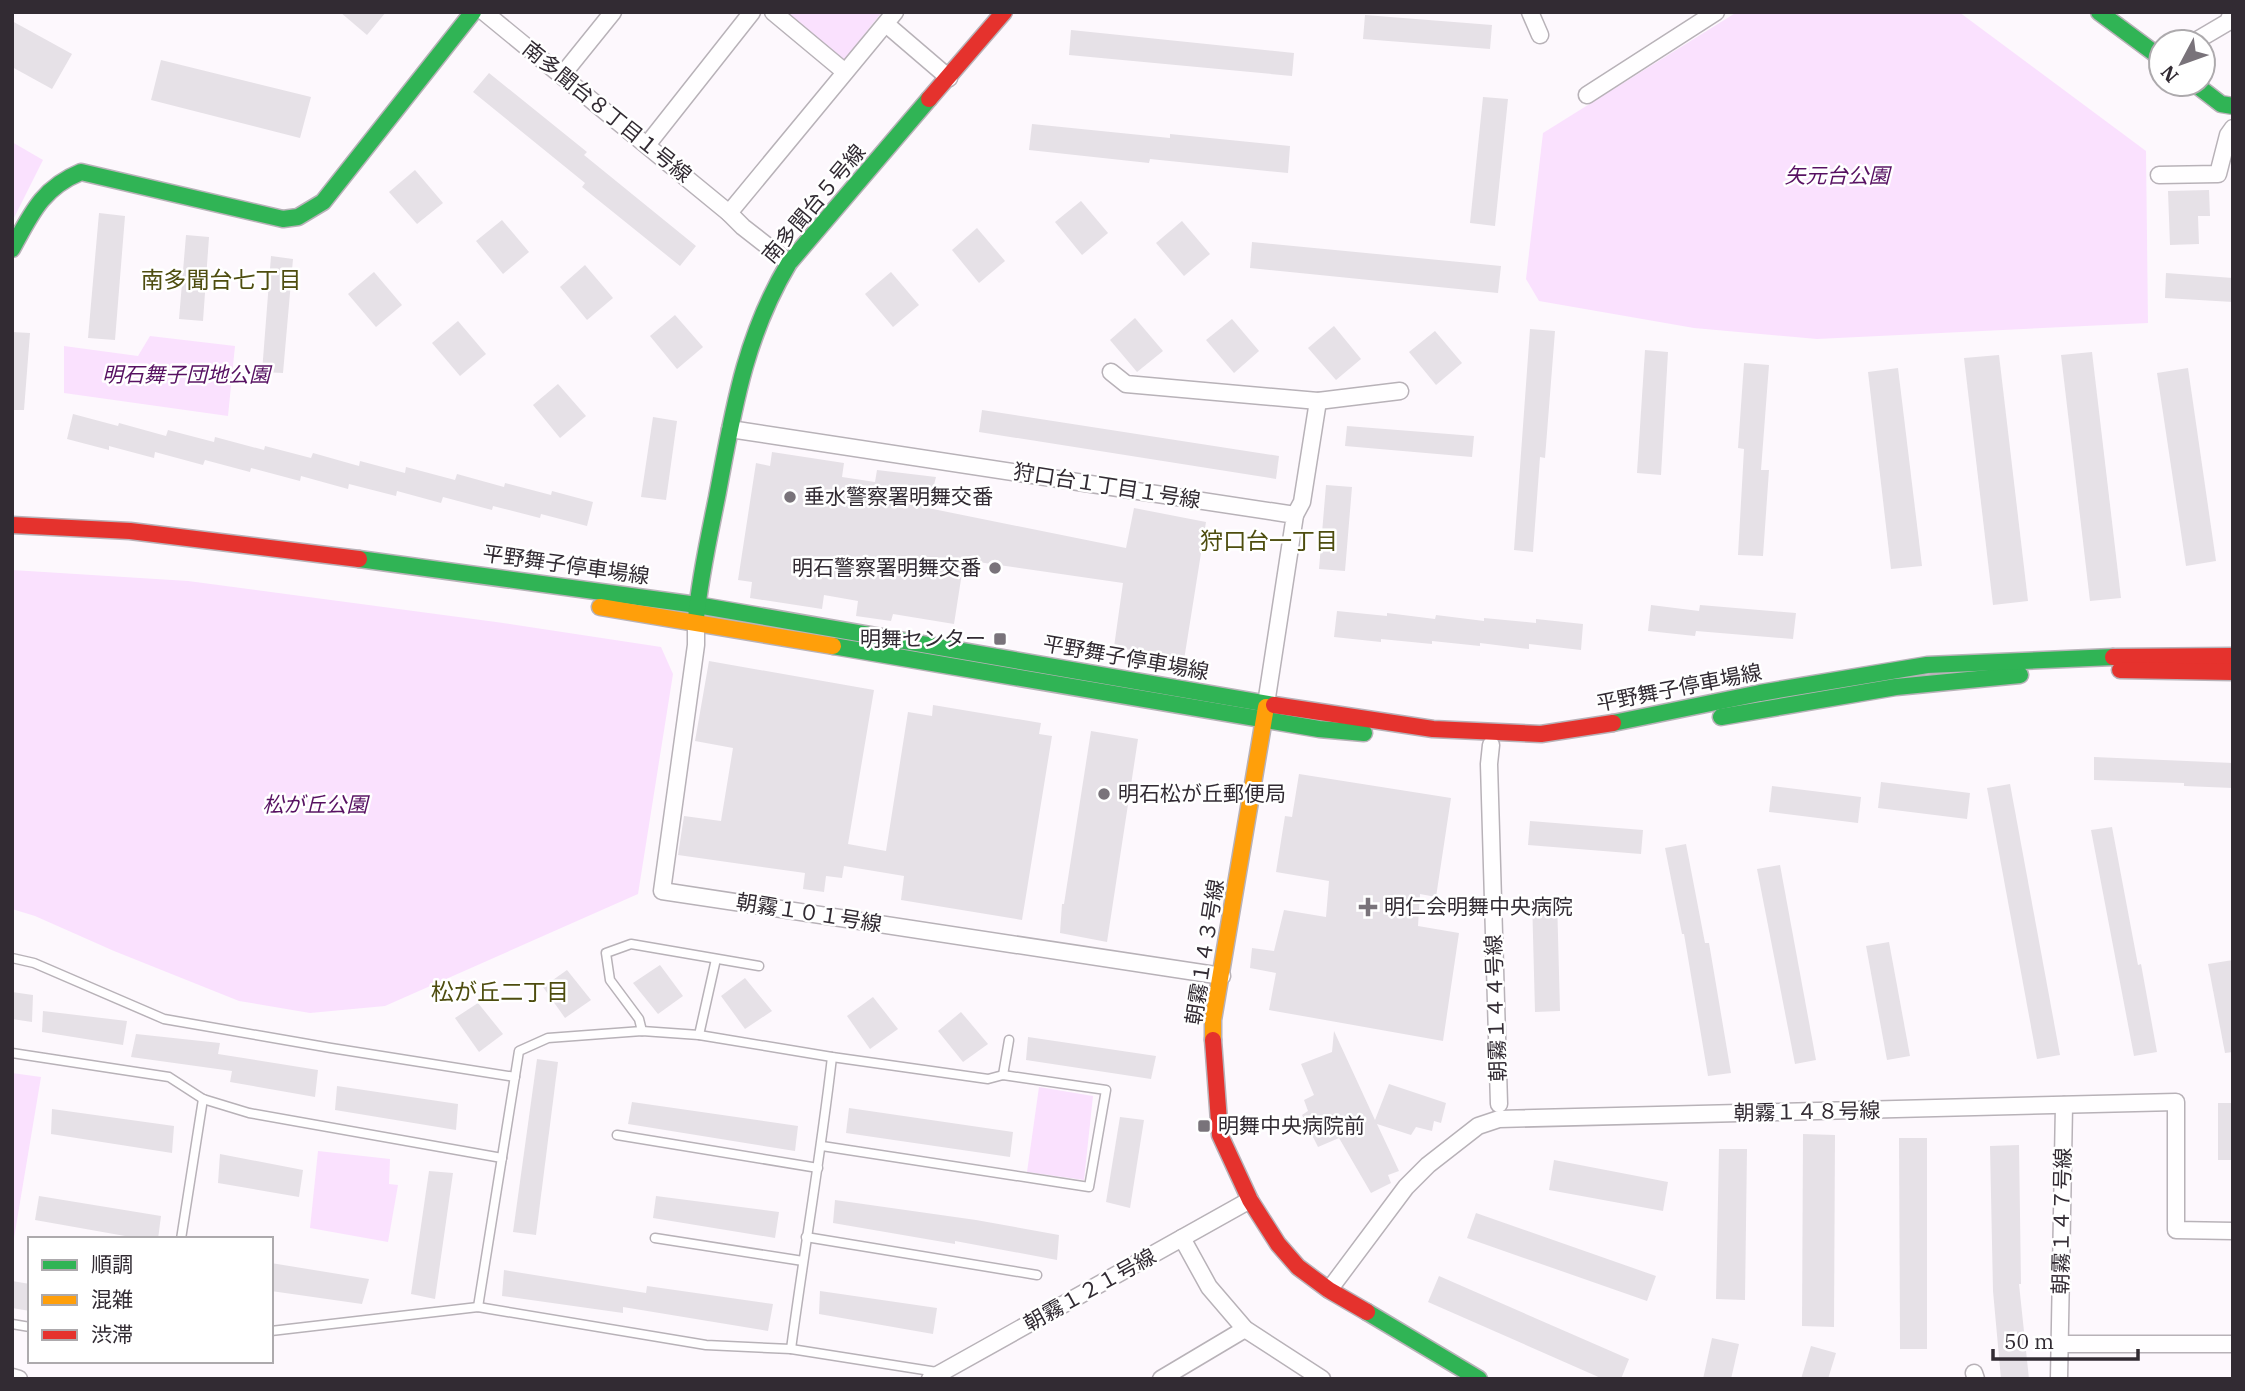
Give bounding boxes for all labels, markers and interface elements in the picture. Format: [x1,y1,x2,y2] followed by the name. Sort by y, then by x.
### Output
[2147,28,2217,98] north arrow
[517,34,698,188] street label: 南多聞台８丁目１号線
[2155,61,2183,88] text: N
[755,138,871,269] street label: 南多聞台５号線
[1785,161,1892,189] park label: 矢元台公園
[141,264,302,294] district label: 南多聞台七丁目
[102,360,273,388] park label: 明石舞子団地公園
[1012,456,1203,514] street label: 狩口台１丁目１号線
[804,482,993,510] place label: 垂水警察署明舞交番
[782,489,798,505] marker: 垂水警察署明舞交番
[1200,525,1338,555] district label: 狩口台一丁目
[481,538,651,590] street label: 平野舞子停車場線
[792,553,981,581] place label: 明石警察署明舞交番
[987,560,1003,576] marker: 明石警察署明舞交番
[860,624,986,652] place label: 明舞センター
[1041,629,1211,685] street label: 平野舞子停車場線
[992,631,1008,647] marker: 明舞センター
[1594,657,1764,717] street label: 平野舞子停車場線
[1118,779,1286,807] place label: 明石松が丘郵便局
[1096,786,1112,802] marker: 明石松が丘郵便局
[263,790,370,818] park label: 松が丘公園
[1179,877,1229,1027] street label: 朝霧１４３号線
[734,887,884,937] street label: 朝霧１０１号線
[1384,892,1573,920] place label: 明仁会明舞中央病院
[1358,897,1378,917] marker: 明仁会明舞中央病院
[1478,934,1512,1082] street label: 朝霧１４４号線
[431,976,569,1006] district label: 松が丘二丁目
[1733,1096,1881,1126] street label: 朝霧１４８号線
[1218,1111,1365,1139] place label: 明舞中央病院前
[1196,1118,1212,1134] marker: 明舞中央病院前
[2046,1147,2076,1295] street label: 朝霧１４７号線
[28,1237,273,1363] legend
[1018,1241,1161,1337] street label: 朝霧１２１号線
[91,1250,133,1278] text: 順調
[91,1285,133,1313] text: 混雑
[1993,1318,2138,1362] scale bar
[91,1320,133,1348] text: 渋滞
[2004,1327,2054,1355] text: 50 m

